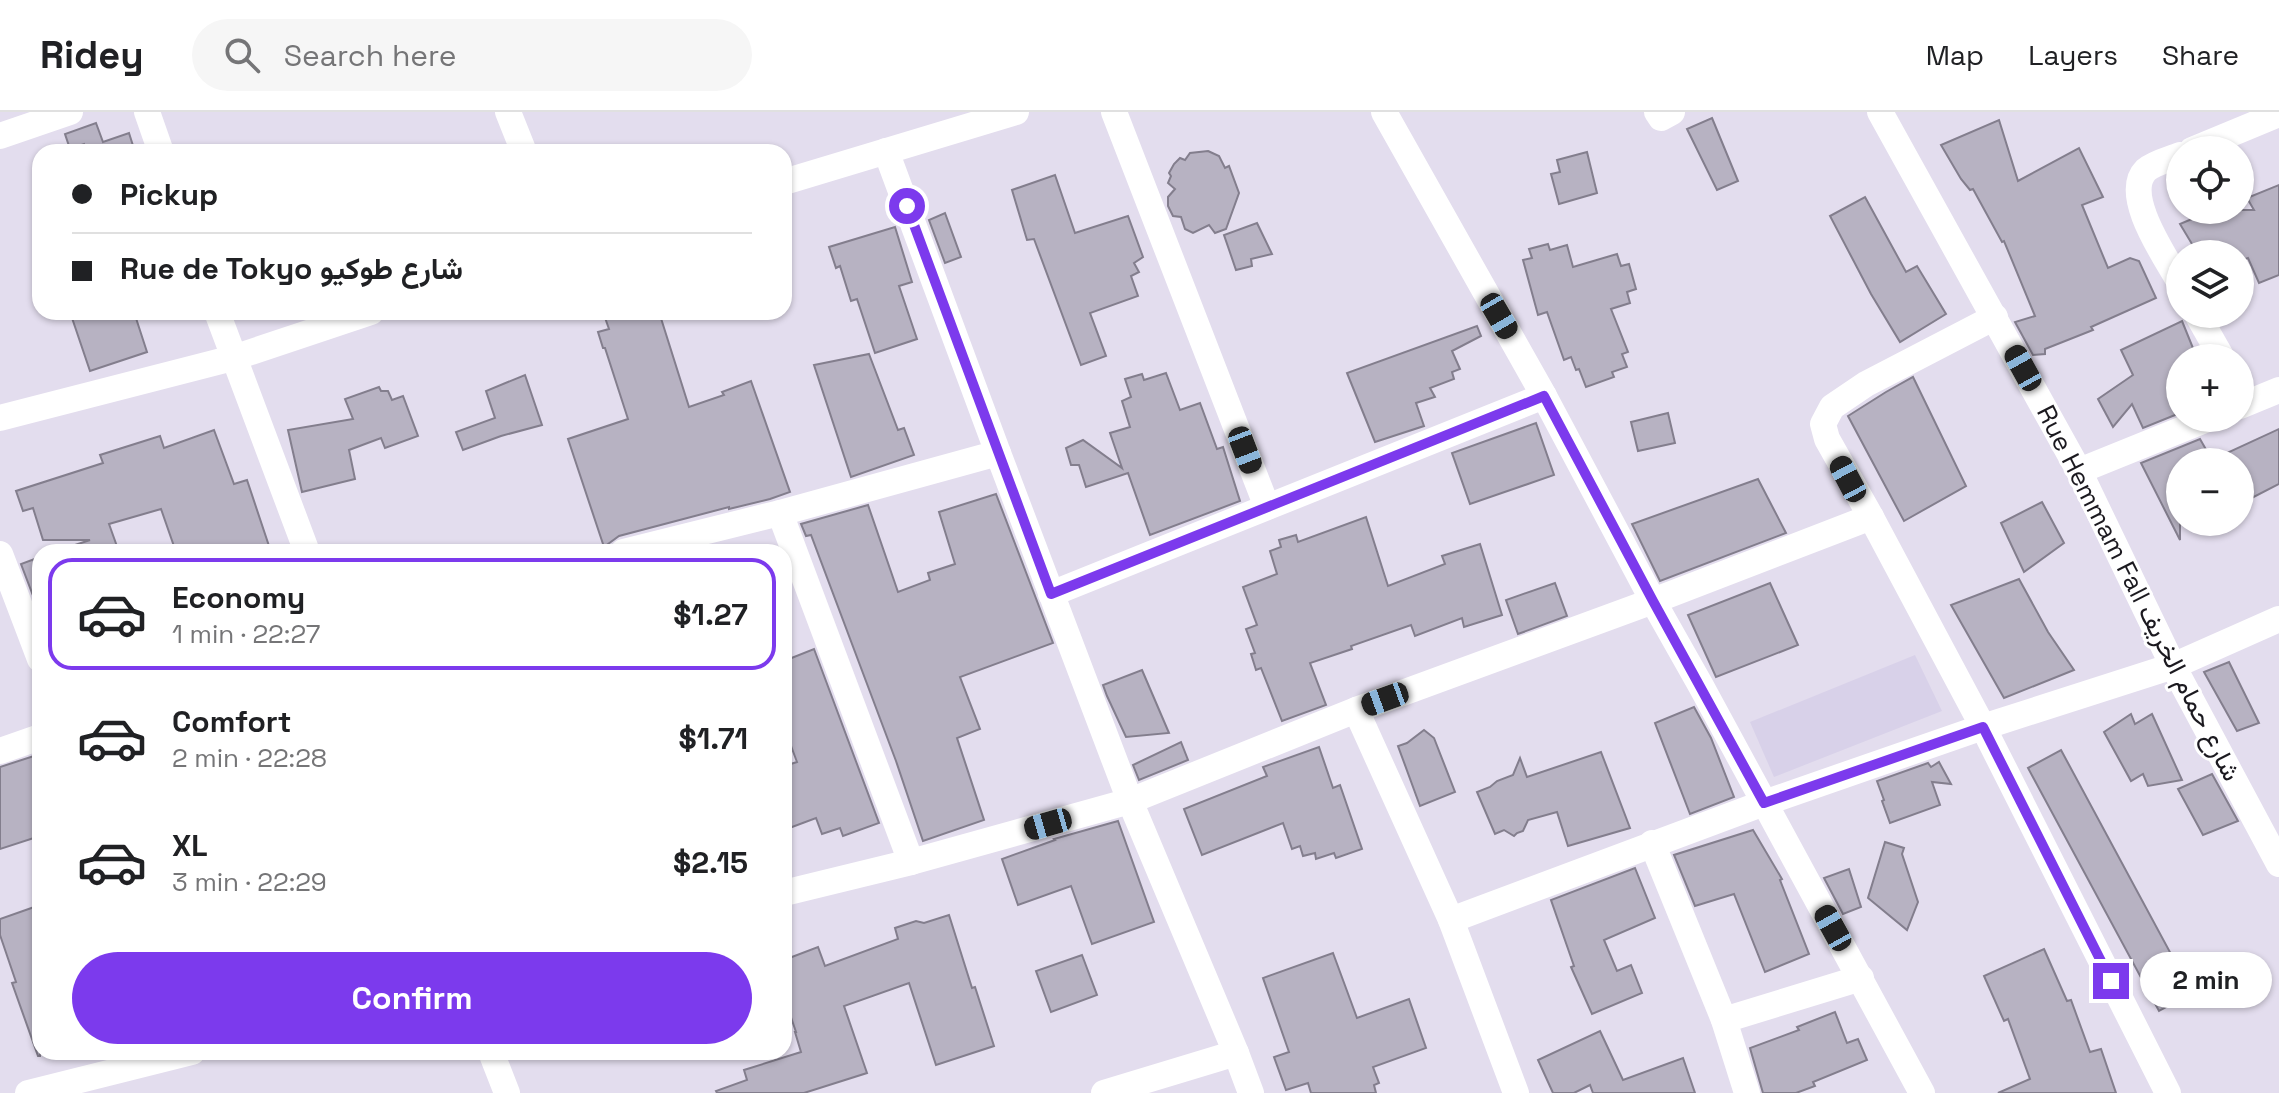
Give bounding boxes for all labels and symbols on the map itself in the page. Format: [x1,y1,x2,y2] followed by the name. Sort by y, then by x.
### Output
[889,188,925,224] route start
[1477,289,1521,343] car
[2001,341,2045,395] car
[2028,399,2249,787] street label: Rue Hemmam Fall شارع حمام الخريف
[1225,423,1265,477] car
[1826,452,1870,506] car
[1358,680,1412,718] car
[1022,806,1074,842] car
[1811,901,1855,955] car
[2139,953,2271,1009] callout: 2 min
[2093,963,2129,999] route end

